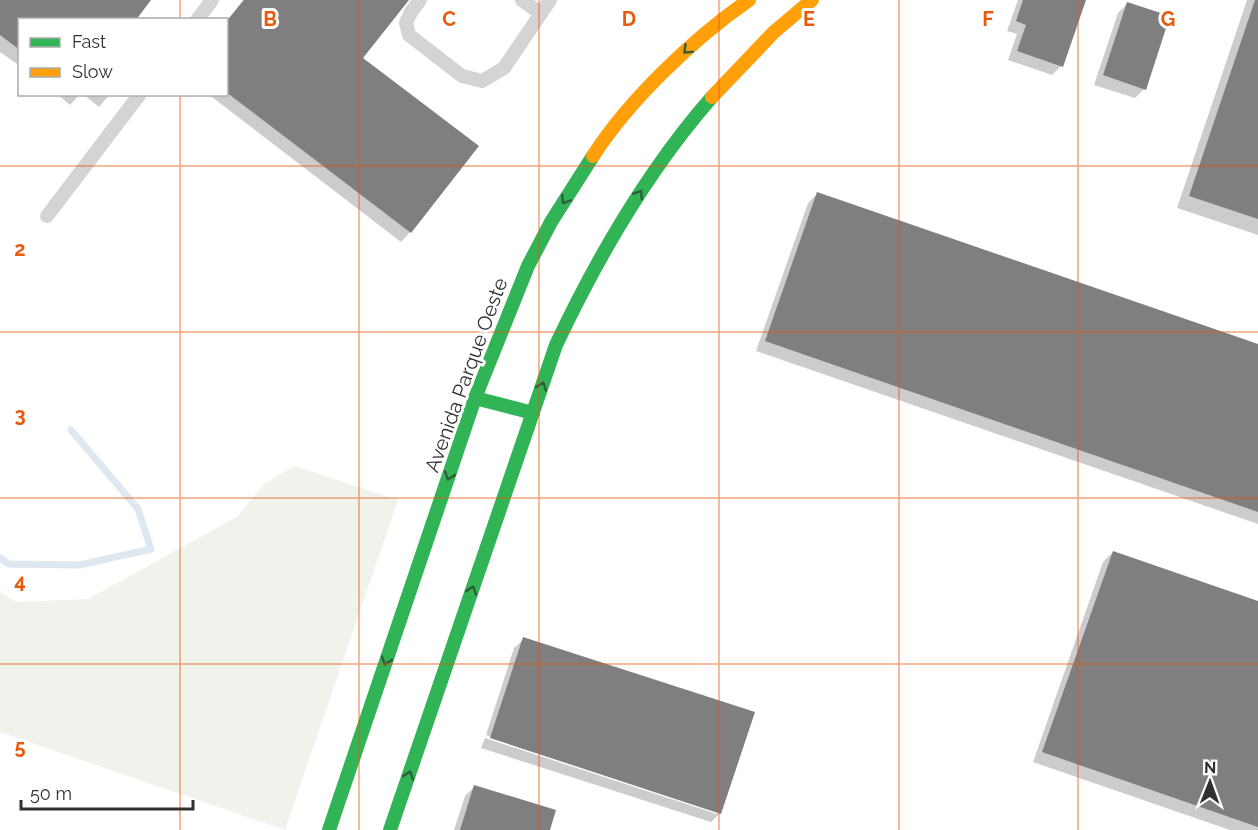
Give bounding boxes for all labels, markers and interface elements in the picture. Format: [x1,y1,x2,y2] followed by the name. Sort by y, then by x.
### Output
[263,7,277,31] text: B
[442,7,456,31] text: C
[622,7,636,31] text: D
[803,7,815,31] text: E
[982,7,994,31] text: F
[1161,7,1175,31] text: G
[18,18,228,96] legend
[72,31,106,52] text: Fast
[684,43,694,54] one-way arrow
[72,61,113,82] text: Slow
[632,189,643,200] one-way arrow
[561,194,572,205] one-way arrow
[14,237,26,261] text: 2
[420,274,512,475] street label: Avenida Parque Oeste
[535,381,547,392] one-way arrow
[14,403,26,427] text: 3
[443,470,456,481] one-way arrow
[14,569,26,593] text: 4
[465,585,478,596] one-way arrow
[381,655,393,666] one-way arrow
[14,735,26,759] text: 5
[1180,752,1240,812] north arrow
[1204,758,1217,777] text: N
[402,770,415,781] one-way arrow
[21,773,194,811] scale bar
[30,783,72,804] text: 50 m

